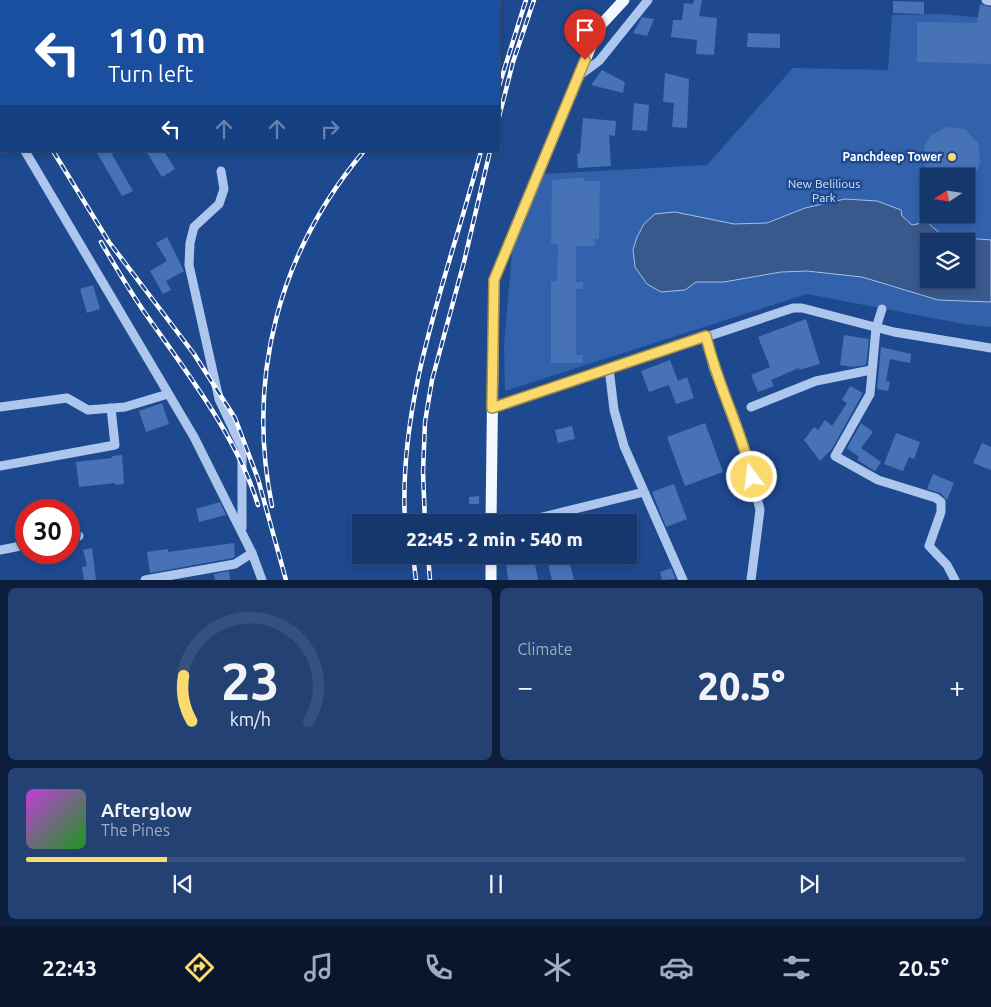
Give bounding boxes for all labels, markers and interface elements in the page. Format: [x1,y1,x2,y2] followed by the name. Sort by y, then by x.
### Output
[564,9,606,60] pin
[571,16,599,44] icon: arrive
[25,20,90,85] icon: left
[108,20,206,60] text: 110 m
[108,61,193,86] text: Turn left
[157,115,185,143] icon: left
[210,115,238,143] icon: ahead
[263,115,291,143] icon: ahead
[316,115,344,143] icon: right
[843,150,942,163] place label: Panchdeep Tower
[946,151,958,163] marker: Panchdeep Tower
[920,168,975,222] north arrow
[920,168,975,288] map controls
[788,177,860,204] park label: New Belilious Park
[920,233,975,288] button: layers
[725,450,777,502] position arrow
[15,499,80,564] speed limit sign: 30
[406,528,583,550] text: 22:45 · 2 min · 540 m
[518,640,573,658] text: Climate
[220,652,279,710] text: 23
[698,665,785,707] text: 20.5°
[518,671,533,702] text: −
[949,671,965,702] text: +
[229,709,270,729] text: km/h
[101,799,192,821] text: Afterglow
[101,821,170,839] text: The Pines
[169,870,197,898] icon: previous
[482,870,510,898] icon: pause
[795,870,823,898] icon: next
[182,950,217,985] icon: directions
[301,950,336,985] icon: music
[421,950,456,985] icon: phone
[540,950,575,985] icon: climate
[659,950,694,985] icon: car
[779,950,814,985] icon: filters
[42,955,97,980] text: 22:43
[898,955,949,980] text: 20.5°

